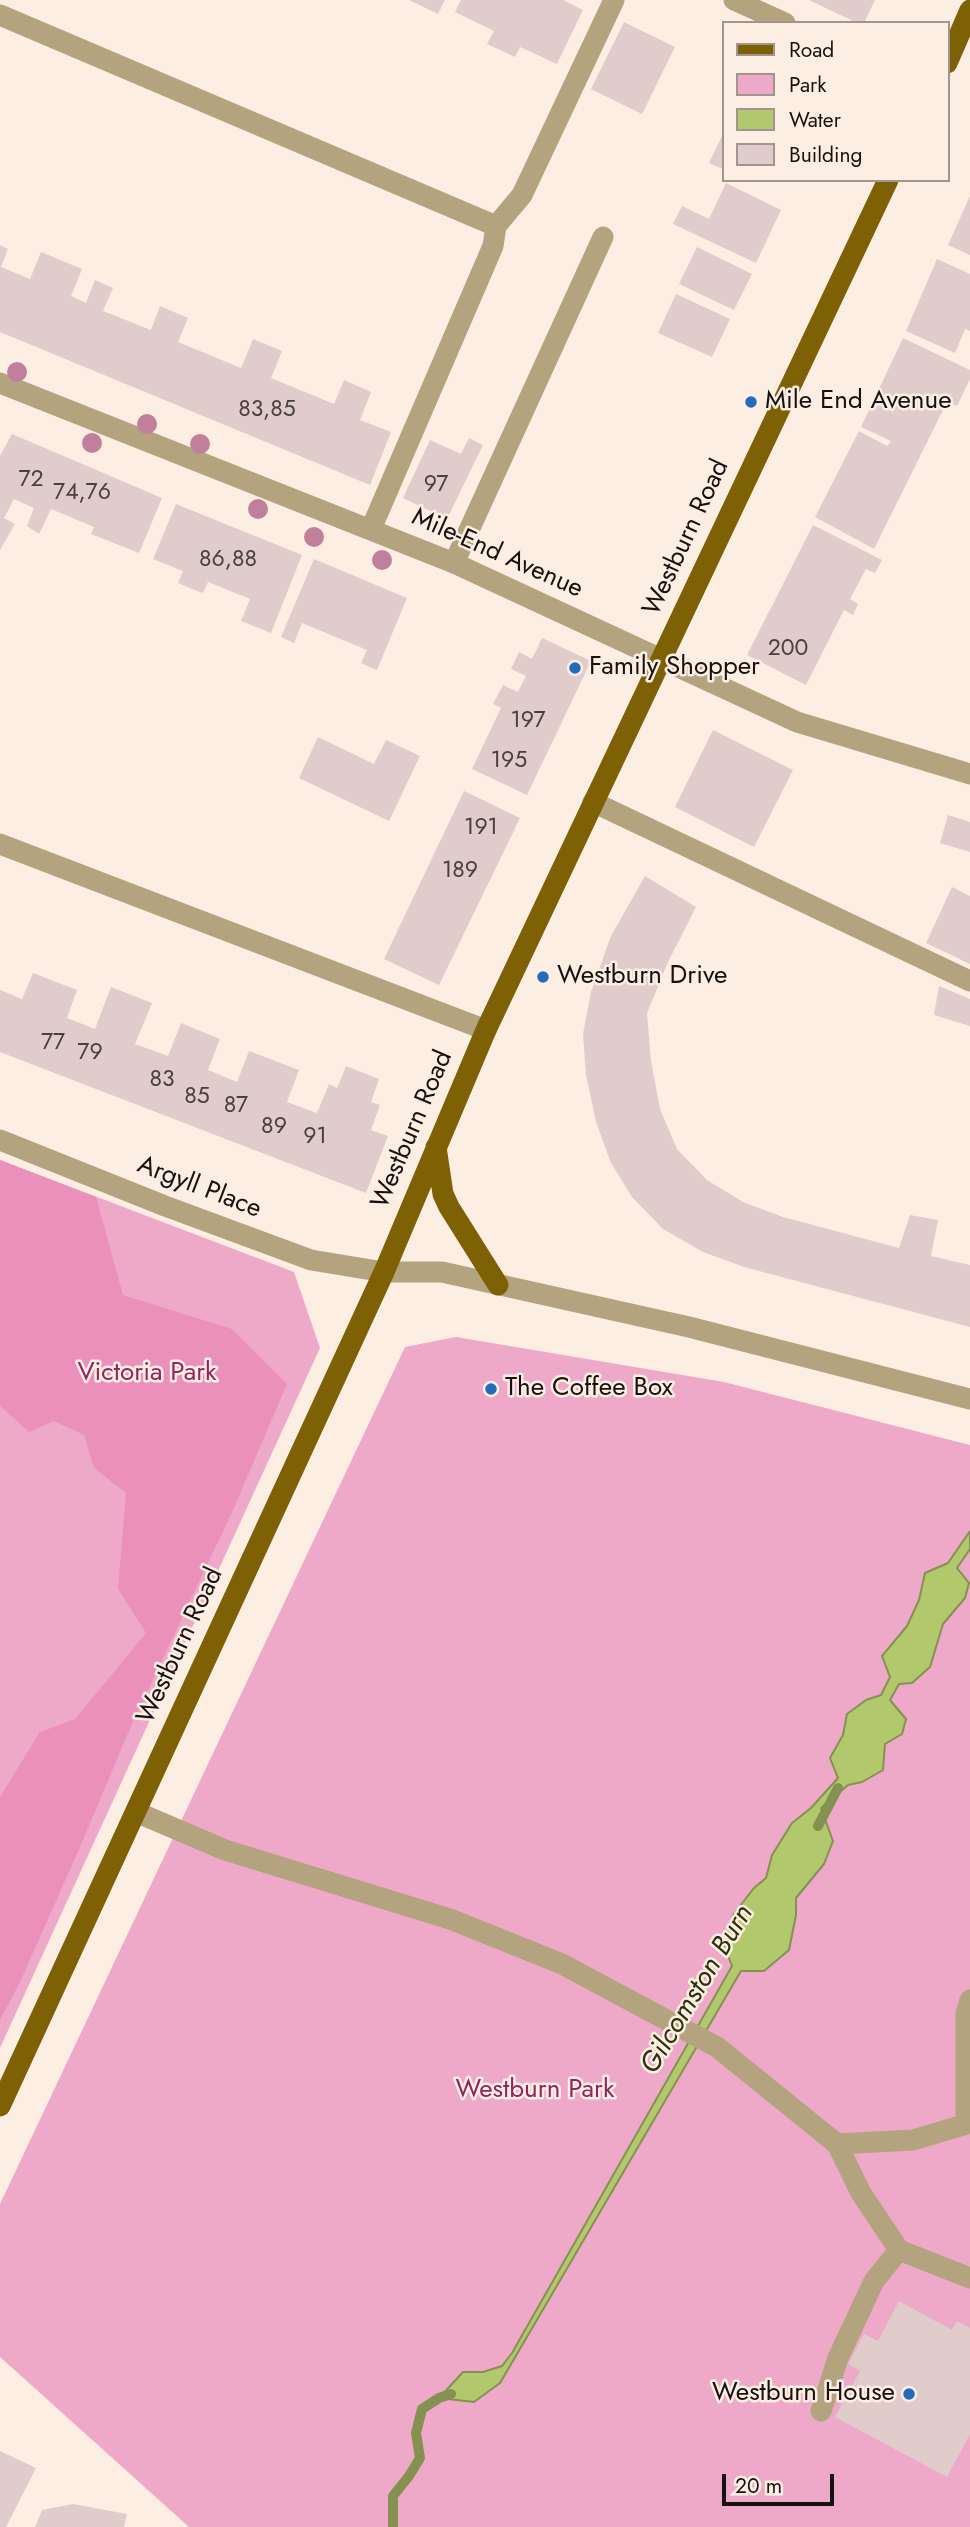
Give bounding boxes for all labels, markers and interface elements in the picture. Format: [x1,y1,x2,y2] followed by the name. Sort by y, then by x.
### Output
[722,21,949,182] legend
[789,35,834,65] text: Road
[789,70,826,100] text: Park
[789,105,841,135] text: Water
[789,140,862,170] text: Building
[765,386,952,418] place label: Mile End Avenue
[743,394,759,410] marker: Mile End Avenue
[238,396,296,424] house number: 83,85
[637,455,737,621] street label: Westburn Road
[18,466,44,494] house number: 72
[424,471,448,499] house number: 97
[53,479,111,507] house number: 74,76
[407,502,587,606] street label: Mile-End Avenue
[199,546,257,574] house number: 86,88
[768,635,808,663] house number: 200
[589,652,760,684] place label: Family Shopper
[567,660,583,676] marker: Family Shopper
[511,707,545,735] house number: 197
[491,747,527,775] house number: 195
[464,814,498,842] house number: 191
[442,857,478,885] house number: 189
[557,961,727,993] place label: Westburn Drive
[535,969,551,985] marker: Westburn Drive
[41,1029,65,1057] house number: 77
[77,1039,103,1067] house number: 79
[366,1046,460,1214] street label: Westburn Road
[149,1066,175,1094] house number: 83
[184,1083,210,1111] house number: 85
[224,1092,248,1120] house number: 87
[261,1113,287,1141] house number: 89
[303,1123,327,1151] house number: 91
[133,1150,265,1226] street label: Argyll Place
[77,1358,217,1390] park label: Victoria Park
[505,1373,673,1405] place label: The Coffee Box
[483,1381,499,1397] marker: The Coffee Box
[131,1563,231,1729] street label: Westburn Road
[634,1899,762,2081] water label: Gilcomston Burn
[456,2075,614,2107] park label: Westburn Park
[712,2378,895,2410] place label: Westburn House
[901,2386,917,2402] marker: Westburn House
[725,2460,837,2504] scale bar
[735,2471,782,2501] text: 20 m

